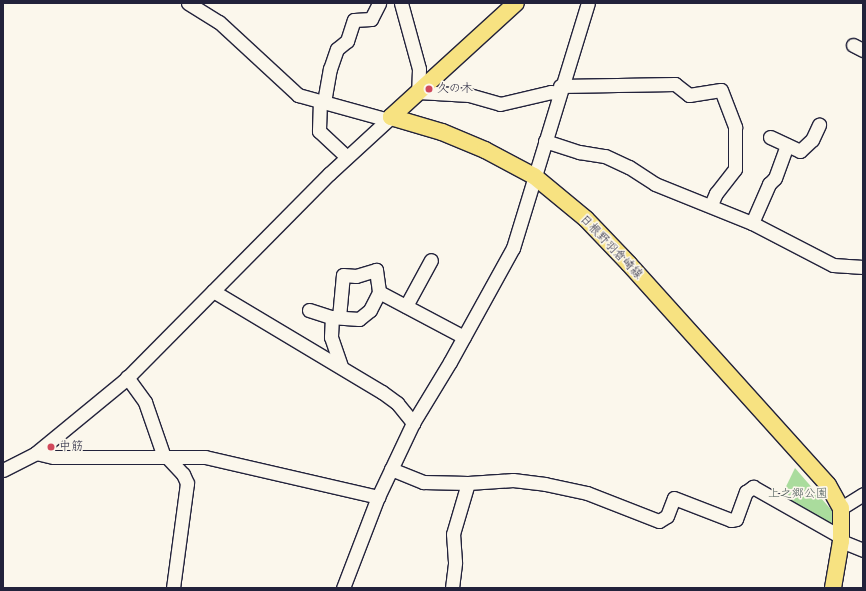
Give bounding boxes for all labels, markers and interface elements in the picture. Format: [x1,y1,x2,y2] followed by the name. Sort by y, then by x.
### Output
[437,82,473,96] place label: 久の木
[424,84,434,94] marker: 久の木
[577,212,645,282] street label: 日根野羽倉崎線
[59,440,83,454] place label: 中筋
[46,442,56,452] marker: 中筋
[768,487,828,501] park label: 上之郷公園

